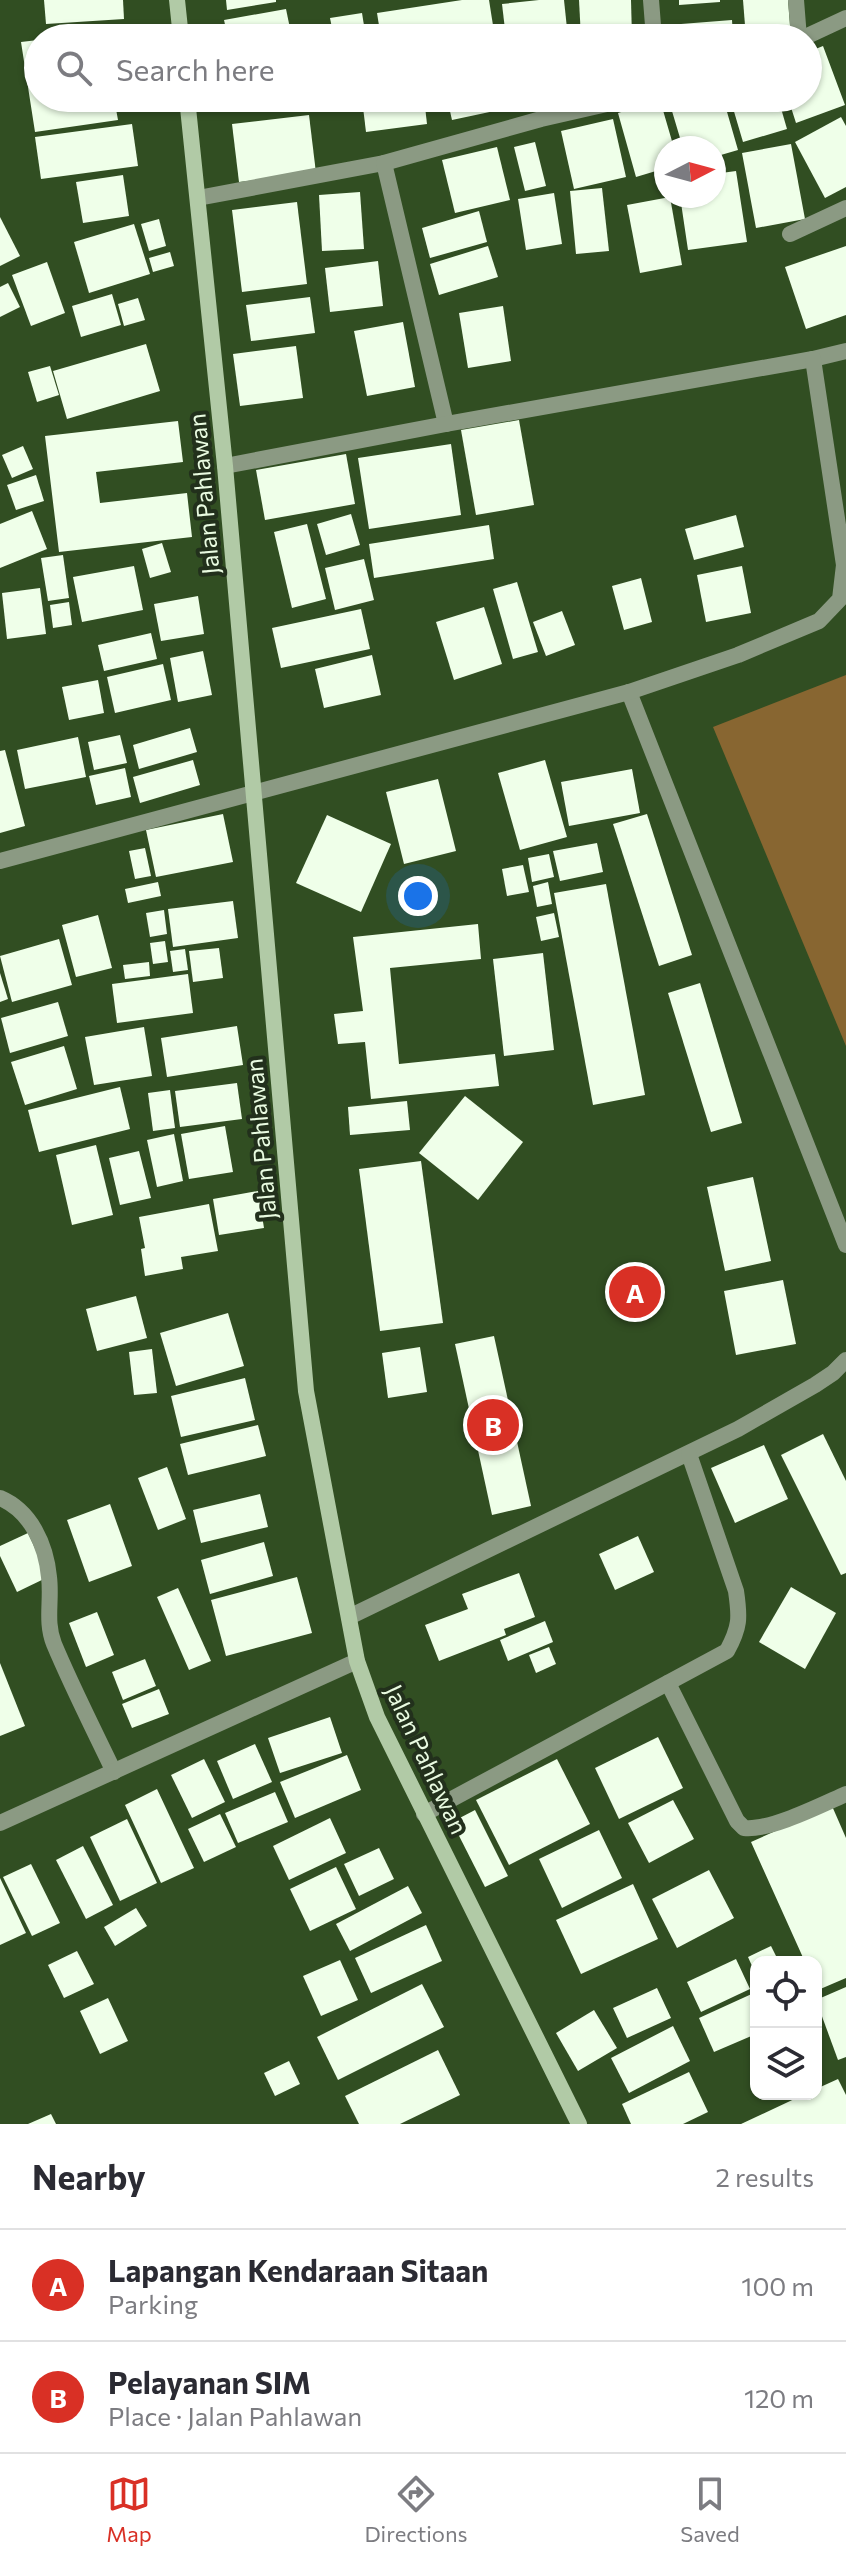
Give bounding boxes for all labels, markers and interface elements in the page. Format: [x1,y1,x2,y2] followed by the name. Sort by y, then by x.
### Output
[24,24,822,112] search box
[52,46,96,90] icon: search
[116,50,275,87] text: Search here
[654,136,726,208] north arrow
[182,412,224,576] street label: Jalan Pahlawan
[398,876,438,916] your location
[239,1057,281,1221] street label: Jalan Pahlawan
[609,1262,661,1322] pin: A
[467,1395,519,1455] pin: B
[380,1680,474,1838] street label: Jalan Pahlawan
[750,1956,822,2100] map controls
[750,1956,822,2028] button: locate
[750,2028,822,2100] button: layers
[32,2155,146,2197] text: Nearby
[716,2161,814,2192] text: 2 results
[108,2251,488,2288] text: Lapangan Kendaraan Sitaan
[49,2270,67,2301] text: A
[741,2270,814,2301] text: 100 m
[108,2288,198,2319] text: Parking
[108,2363,311,2400] text: Pelayanan SIM
[49,2382,67,2413] text: B
[744,2382,814,2413] text: 120 m
[108,2400,362,2431] text: Place · Jalan Pahlawan
[106,2472,152,2547] tab: Map
[364,2472,468,2547] tab: Directions
[680,2472,740,2547] tab: Saved

